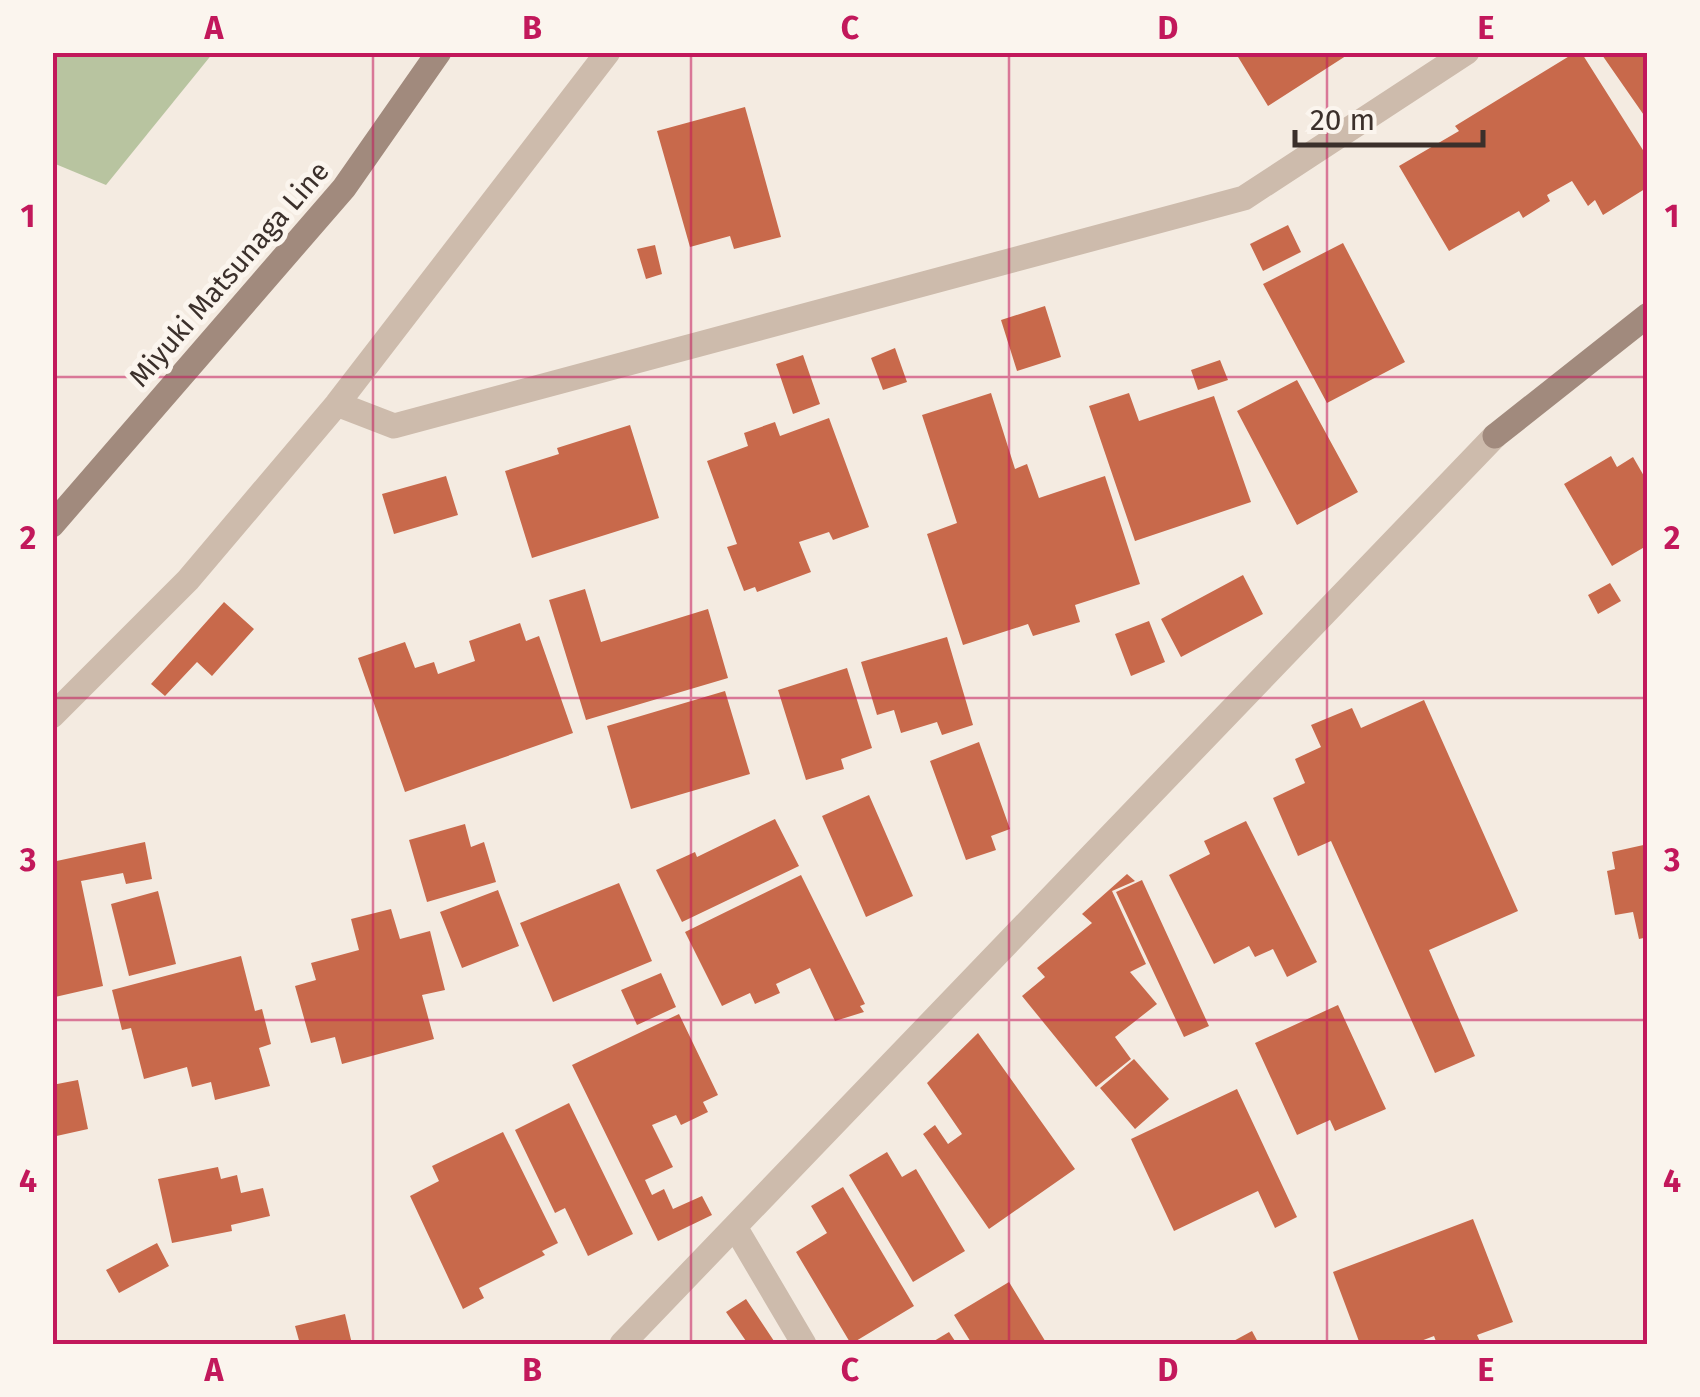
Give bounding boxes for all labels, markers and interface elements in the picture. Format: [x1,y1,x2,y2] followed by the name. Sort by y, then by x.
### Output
[204,9,225,47] text: A
[522,9,542,47] text: B
[841,9,860,47] text: C
[1158,9,1178,47] text: D
[1478,9,1494,47] text: E
[1295,85,1482,147] scale bar
[1310,102,1375,138] text: 20 m
[122,155,336,393] street label: Miyuki Matsunaga Line
[21,197,35,235] text: 1
[1665,197,1679,235] text: 1
[20,519,36,557] text: 2
[1664,519,1680,557] text: 2
[19,841,36,879] text: 3
[1663,841,1680,879] text: 3
[19,1162,37,1200] text: 4
[1663,1162,1681,1200] text: 4
[204,1351,225,1389] text: A
[522,1351,542,1389] text: B
[841,1351,860,1389] text: C
[1158,1351,1178,1389] text: D
[1478,1351,1494,1389] text: E

